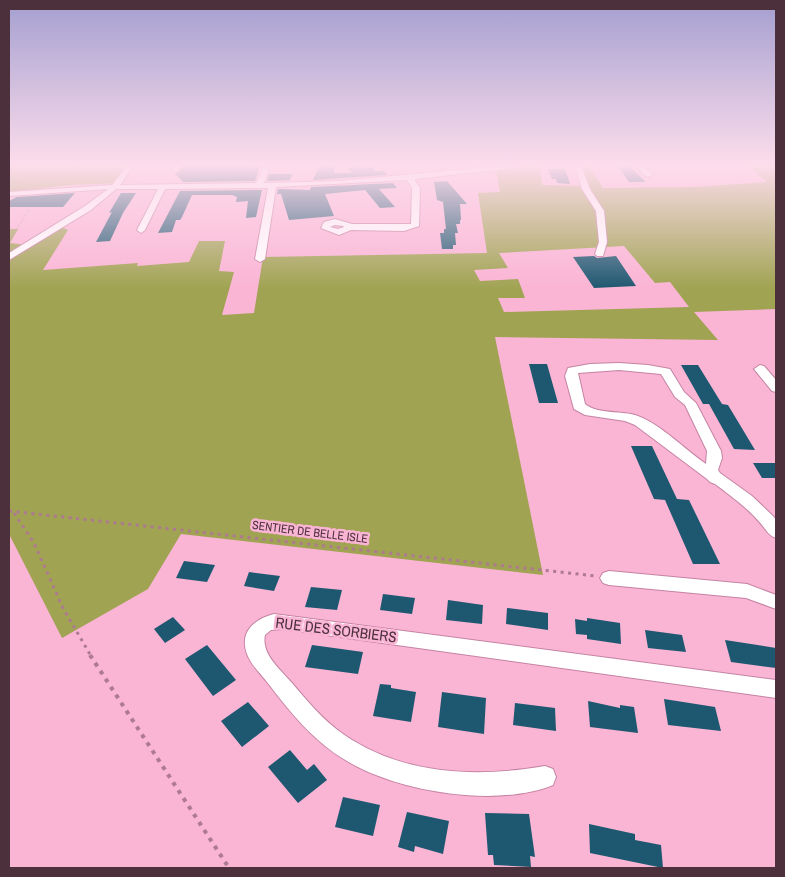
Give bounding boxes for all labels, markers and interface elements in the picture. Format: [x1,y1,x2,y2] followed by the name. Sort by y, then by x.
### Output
[251,517,369,547] street label: SENTIER DE BELLE ISLE
[274,612,398,647] street label: RUE DES SORBIERS

